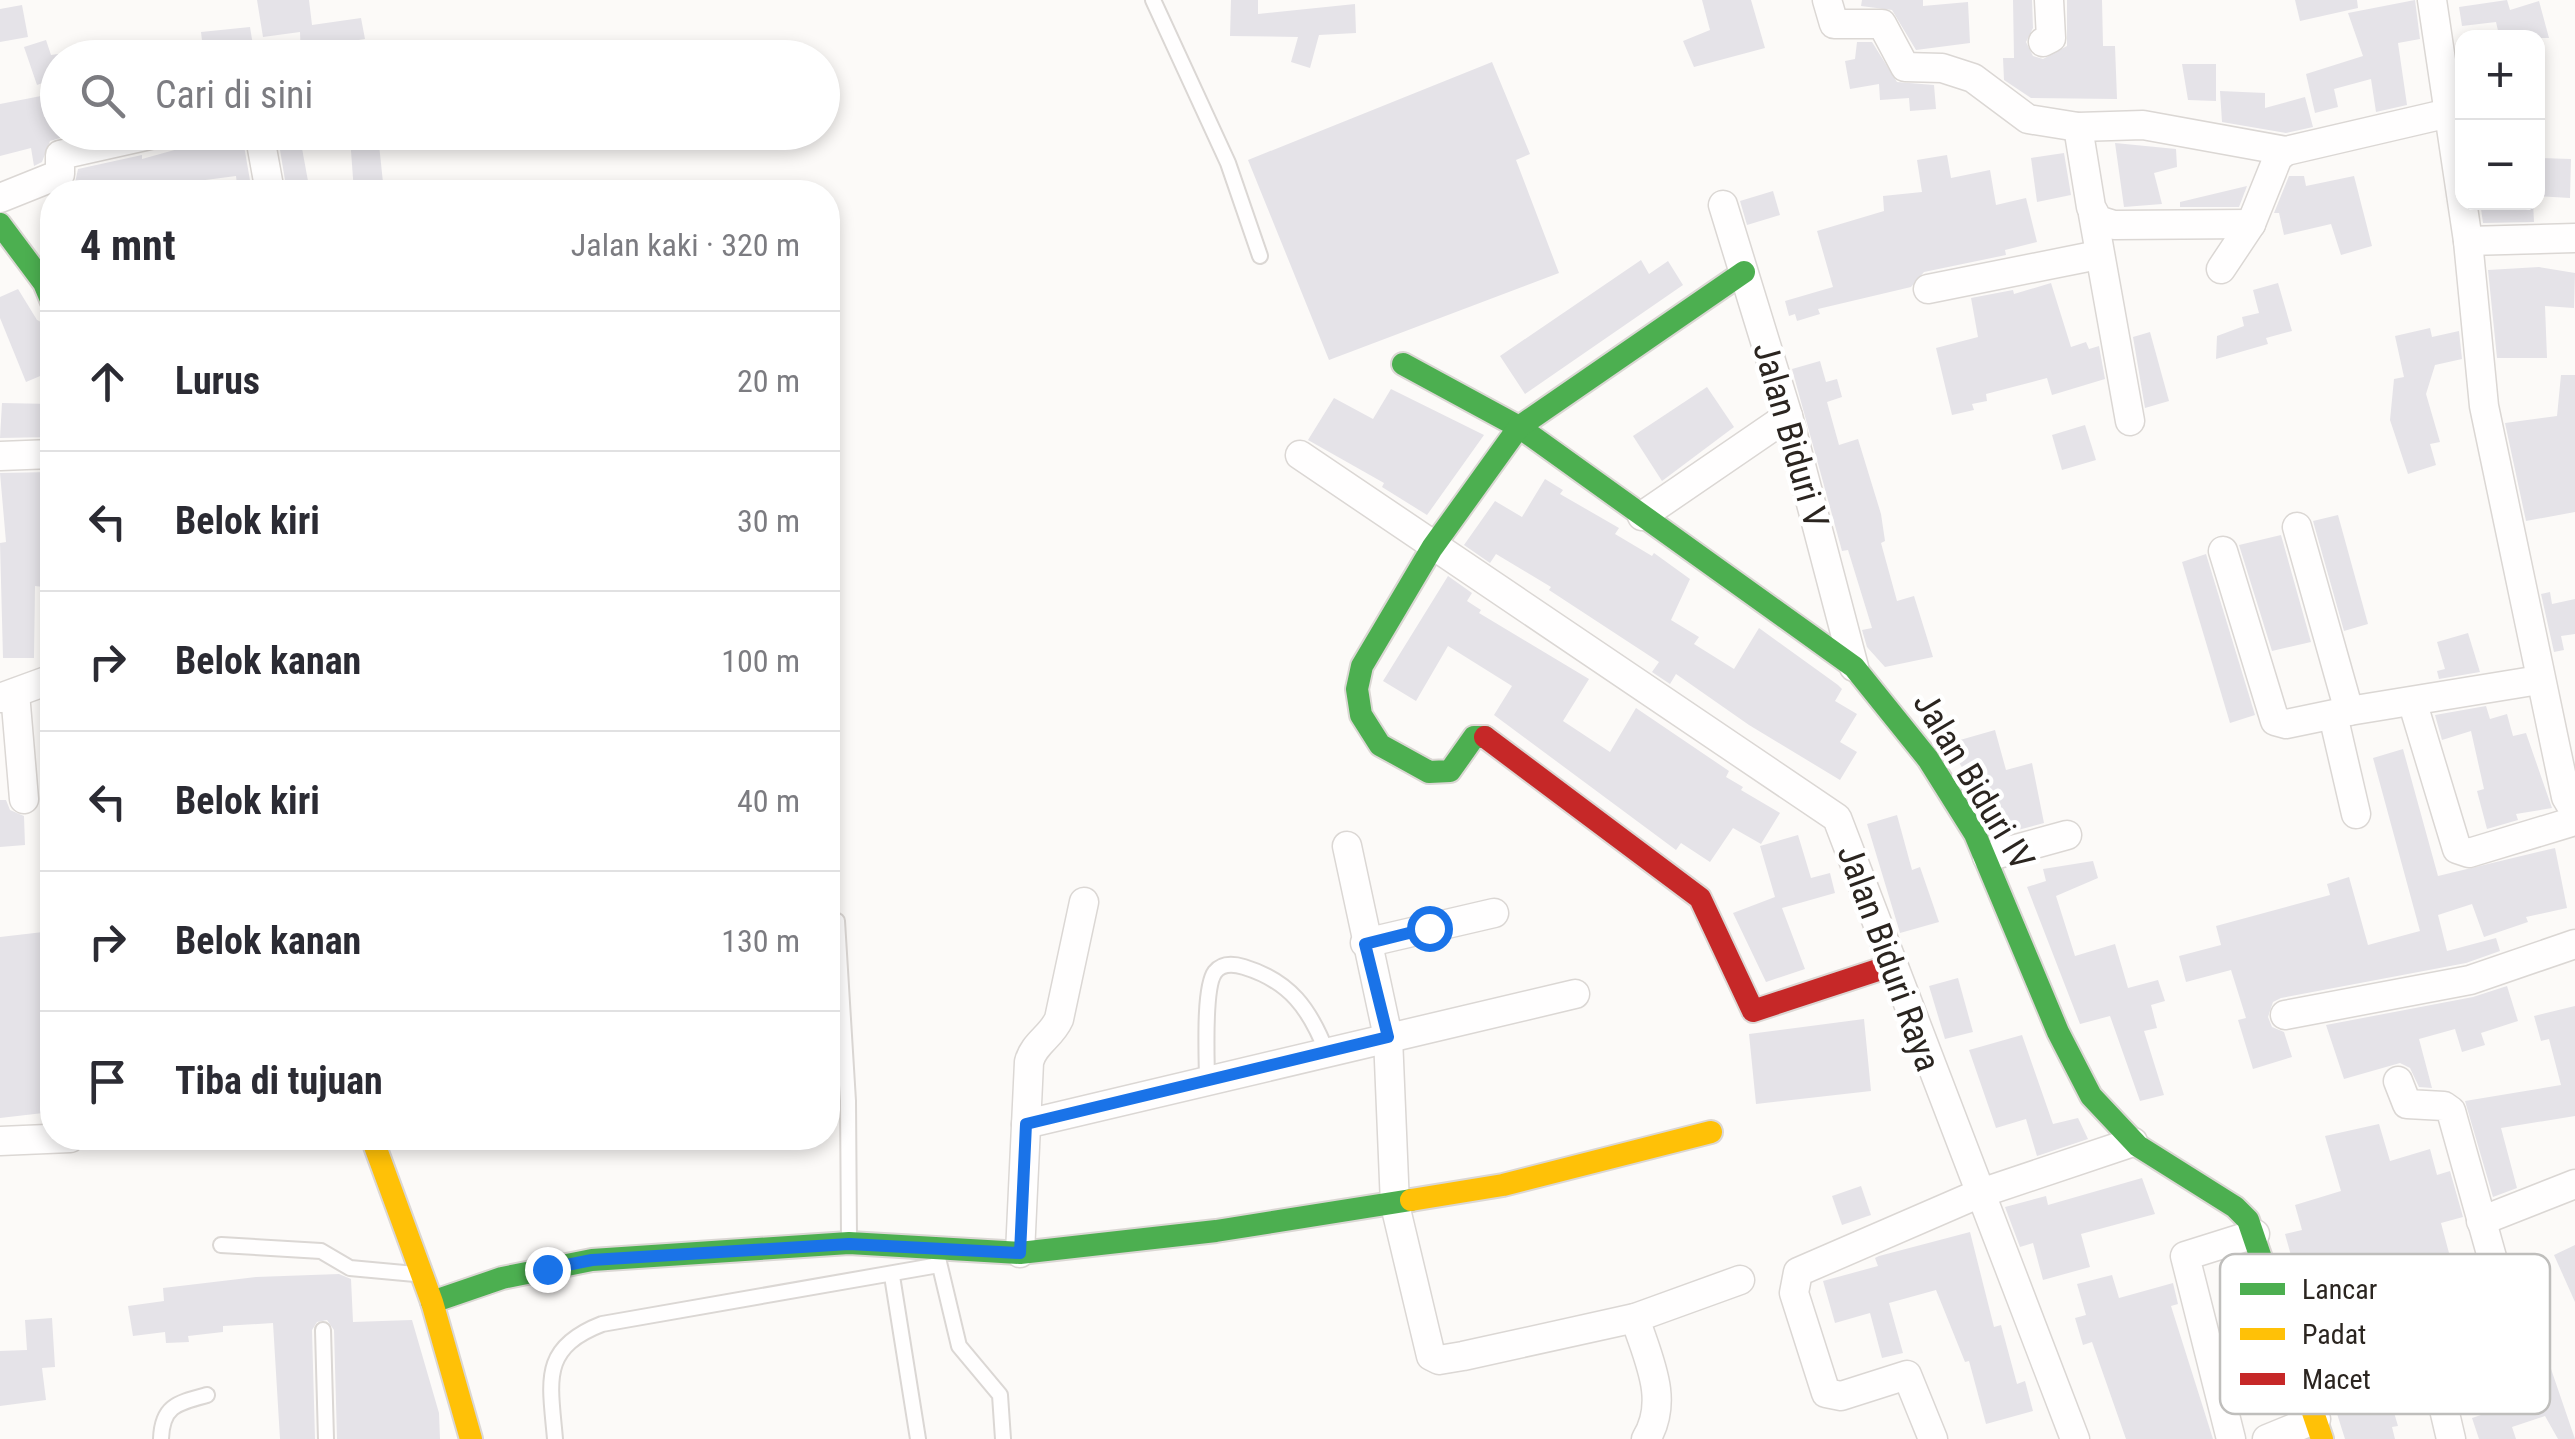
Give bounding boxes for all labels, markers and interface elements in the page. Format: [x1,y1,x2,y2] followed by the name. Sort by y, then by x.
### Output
[2455,30,2545,210] map controls
[2455,30,2545,120] button: +
[40,40,840,150] search box
[75,68,130,123] icon: search
[155,73,313,117] text: Cari di sini
[2455,120,2545,210] button: −
[80,221,176,270] text: 4 mnt
[571,226,800,264] text: Jalan kaki · 320 m
[1744,338,1837,533] street label: Jalan Biduri V
[80,354,135,409] icon: ahead
[175,359,260,403] text: Lurus
[737,362,800,400] text: 20 m
[80,494,135,549] icon: left
[175,499,320,543] text: Belok kiri
[737,502,800,540] text: 30 m
[80,634,135,689] icon: right
[175,639,361,683] text: Belok kanan
[721,642,800,680] text: 100 m
[1904,685,2043,878] street label: Jalan Biduri IV
[80,774,135,829] icon: left
[175,779,320,823] text: Belok kiri
[737,782,800,820] text: 40 m
[1829,839,1948,1077] street label: Jalan Biduri Raya
[1407,906,1453,952] route start
[80,914,135,969] icon: right
[175,919,361,963] text: Belok kanan
[721,922,800,960] text: 130 m
[80,1054,135,1109] icon: arrive
[175,1059,383,1103] text: Tiba di tujuan
[525,1247,571,1293] route end
[2220,1254,2550,1414] legend
[2302,1273,2377,1306] text: Lancar
[2302,1318,2366,1351] text: Padat
[2302,1363,2371,1396] text: Macet

